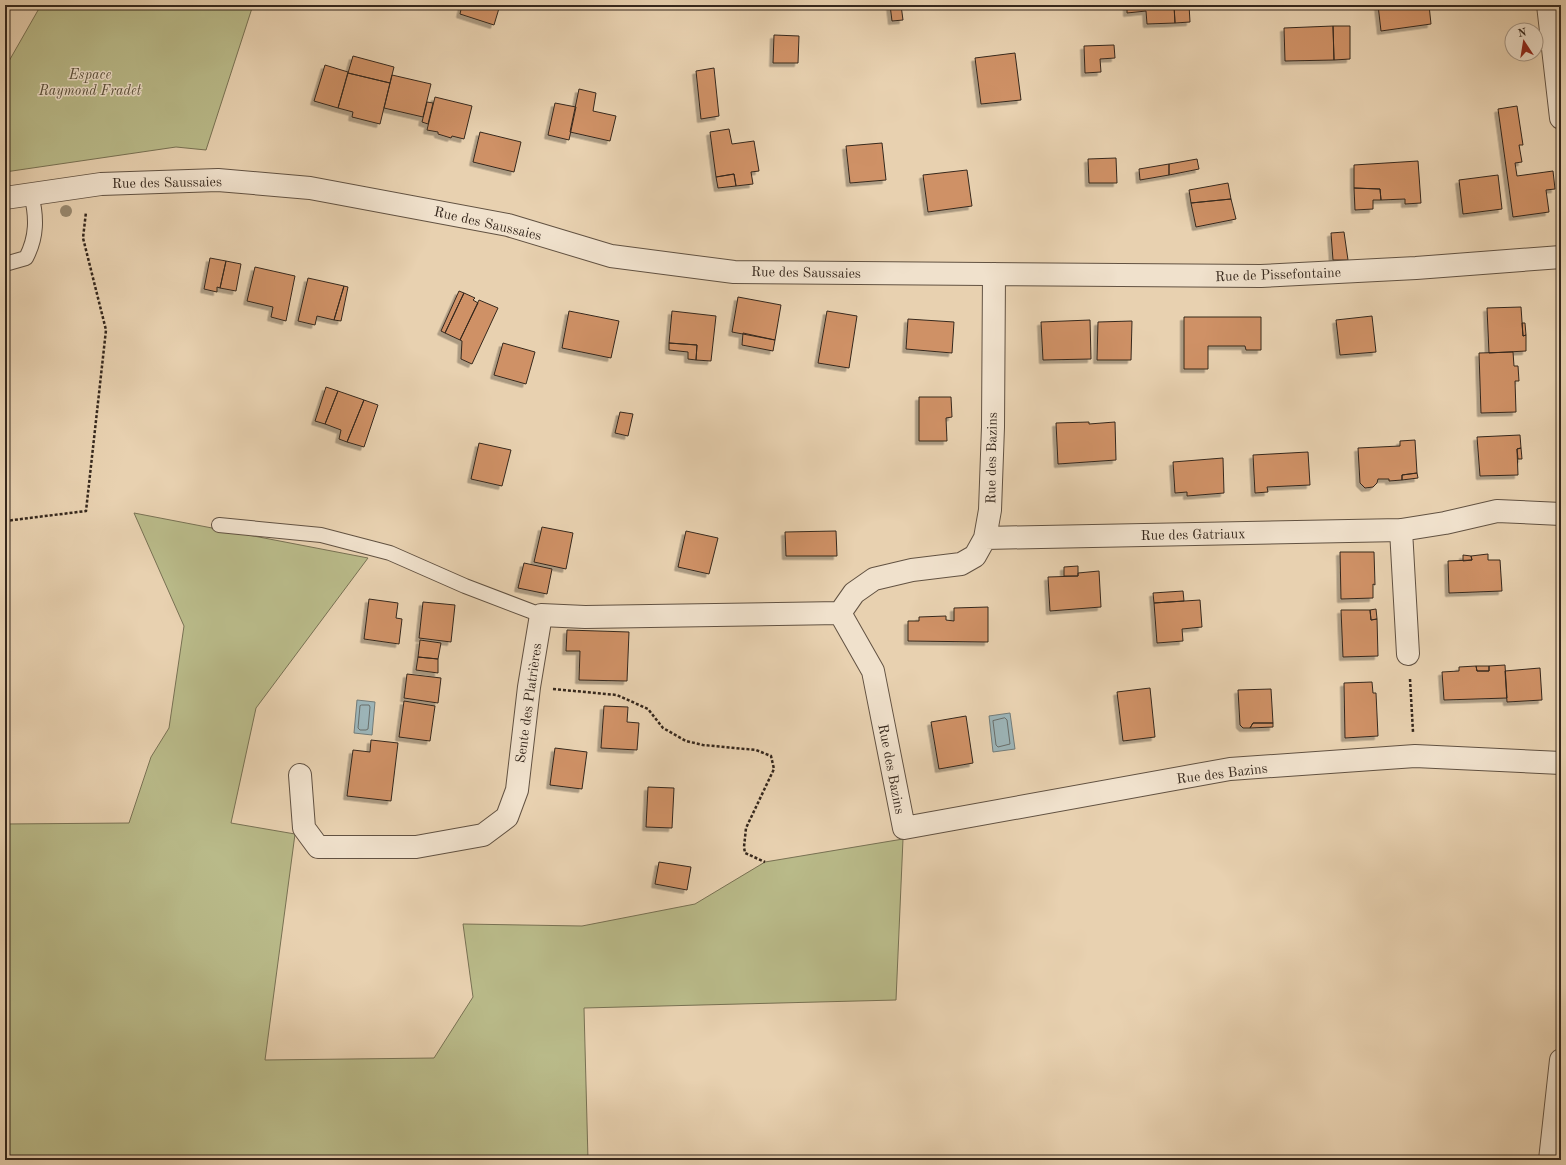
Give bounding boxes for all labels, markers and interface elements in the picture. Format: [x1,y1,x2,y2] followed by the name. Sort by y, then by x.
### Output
[1504,22,1544,62] north arrow
[1517,27,1528,40] text: N
[38,68,142,99] park label: Espace Raymond Fradet
[112,175,222,191] street label: Rue des Saussaies
[433,205,543,243] street label: Rue des Saussaies
[751,265,861,281] street label: Rue des Saussaies
[1215,266,1341,284] street label: Rue de Pissefontaine
[984,412,1000,504] street label: Rue des Bazins
[1141,527,1245,543] street label: Rue des Gatriaux
[514,642,544,764] street label: Sente des Platrières
[875,723,907,816] street label: Rue des Bazins
[1176,761,1269,787] street label: Rue des Bazins

